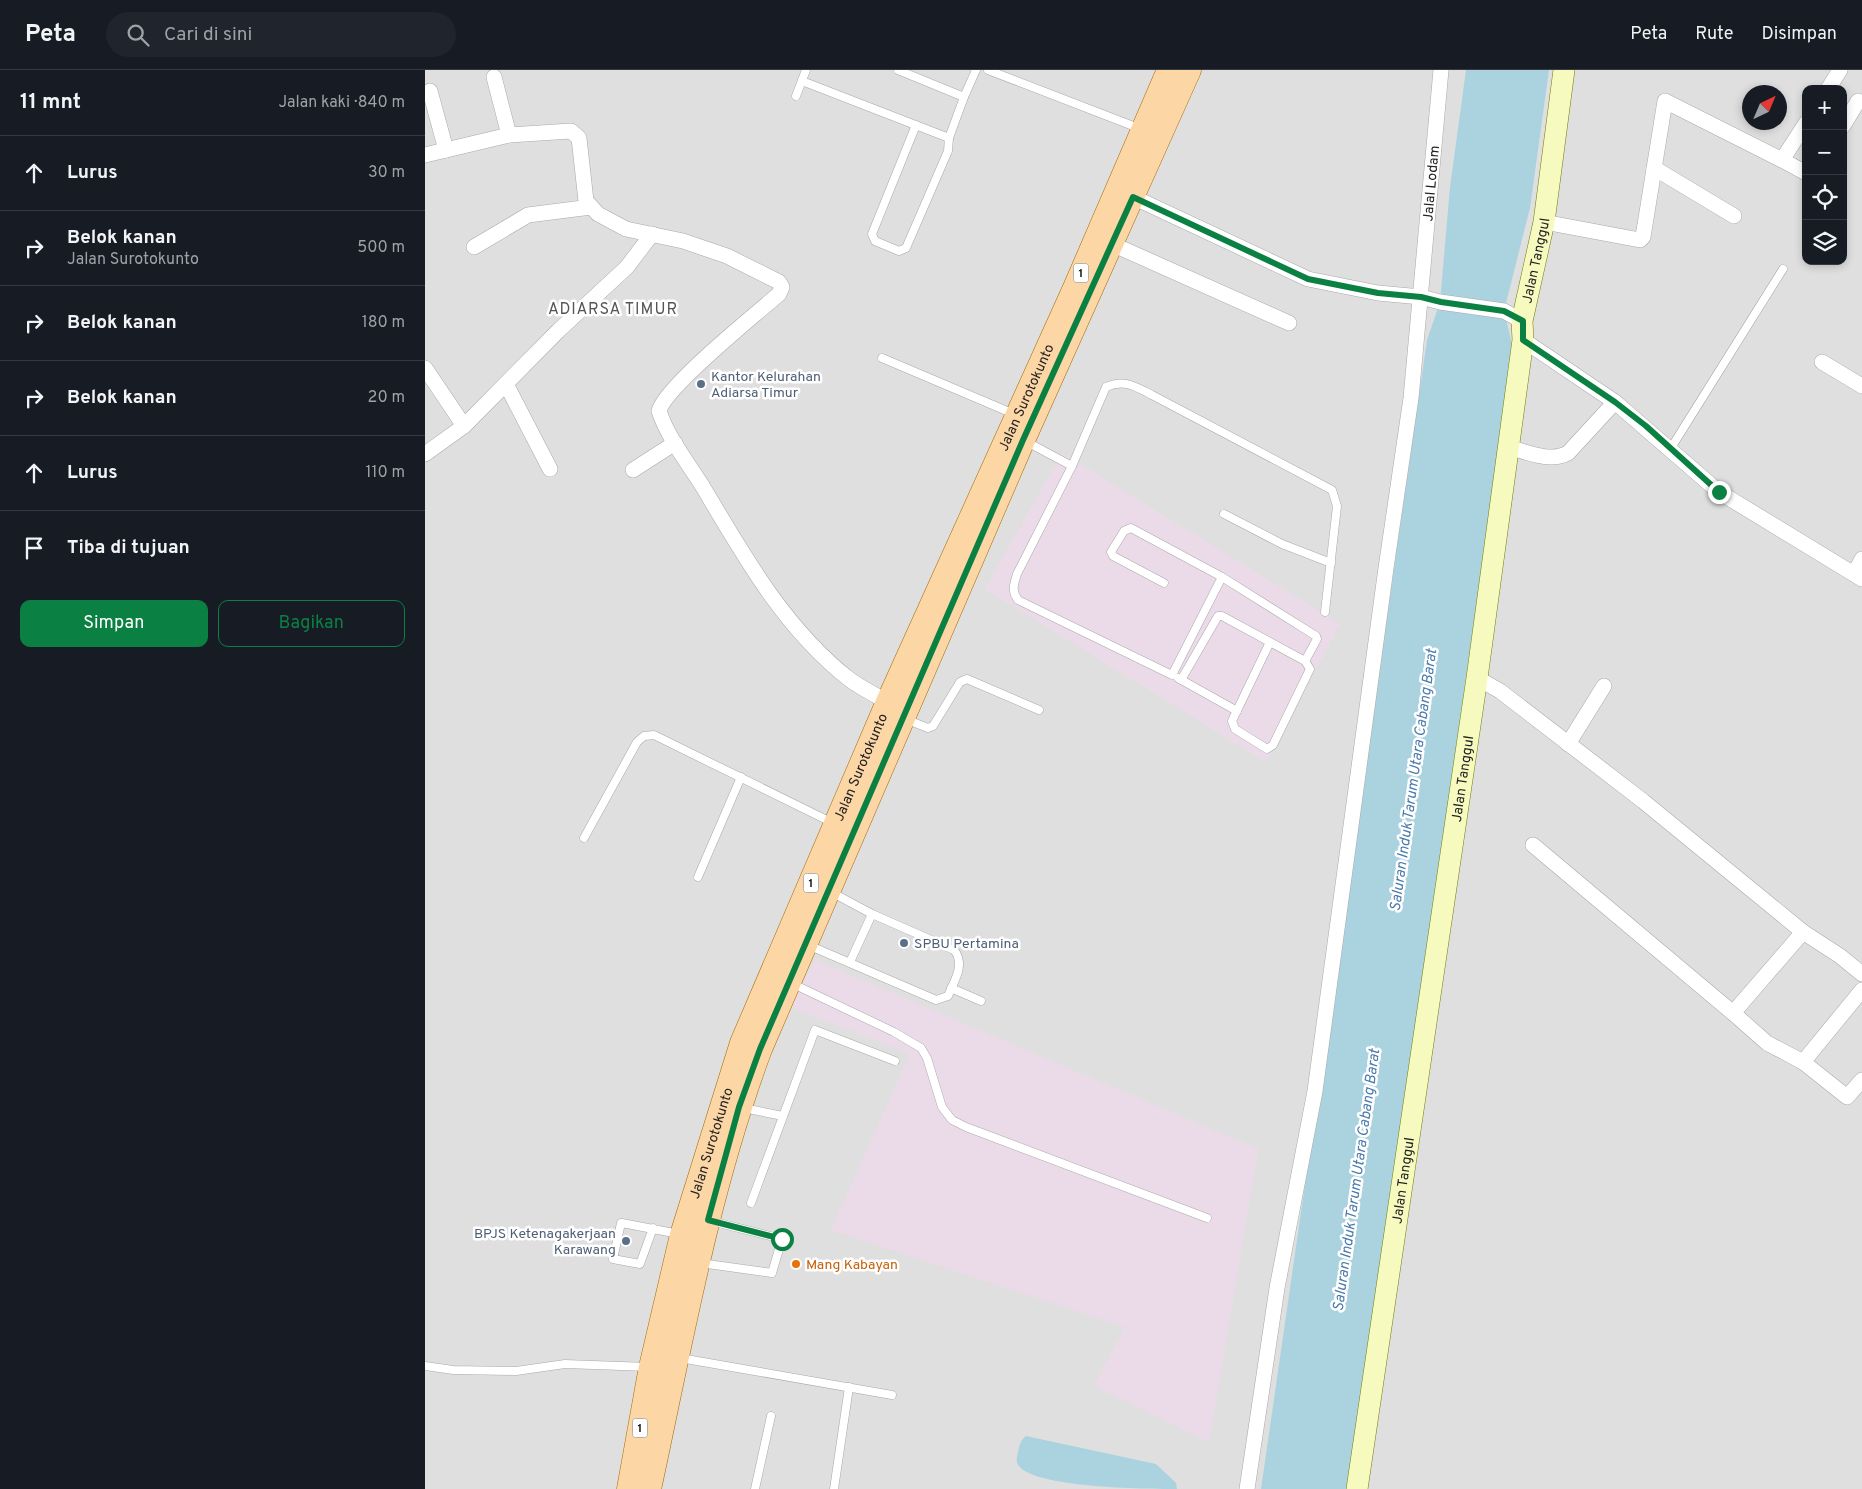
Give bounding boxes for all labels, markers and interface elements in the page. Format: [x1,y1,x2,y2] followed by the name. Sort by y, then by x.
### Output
[106,12,456,57] search box
[25,20,76,50] text: Peta
[124,21,152,49] icon: search
[164,23,252,47] text: Cari di sini
[1630,23,1667,46] text: Peta
[1695,23,1733,46] text: Rute
[1761,23,1837,46] text: Disimpan
[1742,85,1787,130] north arrow
[1802,85,1847,265] map controls
[1802,85,1847,130] button: +
[20,89,81,116] text: 11 mnt
[278,93,405,113] text: Jalan kaki · 840 m
[1802,130,1847,175] button: −
[1420,145,1444,222] street label: Jalal Lodam
[20,159,48,187] icon: ahead
[67,161,118,185] text: Lurus
[368,163,405,183] text: 30 m
[1802,175,1847,220] button: locate
[1519,217,1554,305] street label: Jalan Tanggul
[1802,220,1847,265] button: layers
[67,226,177,250] text: Belok kanan
[20,234,48,262] icon: right
[357,238,405,258] text: 500 m
[67,250,199,270] text: Jalan Surotokunto
[1073,264,1089,282] road number: 1
[548,300,678,320] district label: ADIARSA TIMUR
[20,309,48,337] icon: right
[67,311,177,335] text: Belok kanan
[362,313,405,333] text: 180 m
[995,342,1059,454] street label: Jalan Surotokunto
[711,369,821,402] place label: Kantor Kelurahan Adiarsa Timur
[695,378,707,390] marker: Kantor Kelurahan Adiarsa Timur
[20,384,48,412] icon: right
[67,386,177,410] text: Belok kanan
[368,388,405,408] text: 20 m
[20,459,48,487] icon: ahead
[67,461,118,485] text: Lurus
[365,463,405,483] text: 110 m
[1708,481,1731,504] route end
[20,534,48,562] icon: arrive
[67,536,190,560] text: Tiba di tujuan
[20,600,208,647] button: Simpan
[218,600,405,647] button: Bagikan
[1387,647,1442,913] water label: Saluran Induk Tarum Utara Cabang Barat
[831,711,892,824] street label: Jalan Surotokunto
[1449,735,1478,823] street label: Jalan Tanggul
[803,874,819,892] road number: 1
[914,936,1019,953] place label: SPBU Pertamina
[898,937,910,949] marker: SPBU Pertamina
[1330,1047,1385,1313] water label: Saluran Induk Tarum Utara Cabang Barat
[687,1086,738,1201] street label: Jalan Surotokunto
[1389,1136,1419,1225] street label: Jalan Tanggul
[474,1226,616,1259] place label: BPJS Ketenagakerjaan Karawang
[771,1228,794,1251] route start
[620,1235,632,1247] marker: BPJS Ketenagakerjaan Karawang
[806,1257,898,1274] place label: Mang Kabayan
[790,1258,802,1270] marker: Mang Kabayan
[633,1419,647,1438] road number: 1

